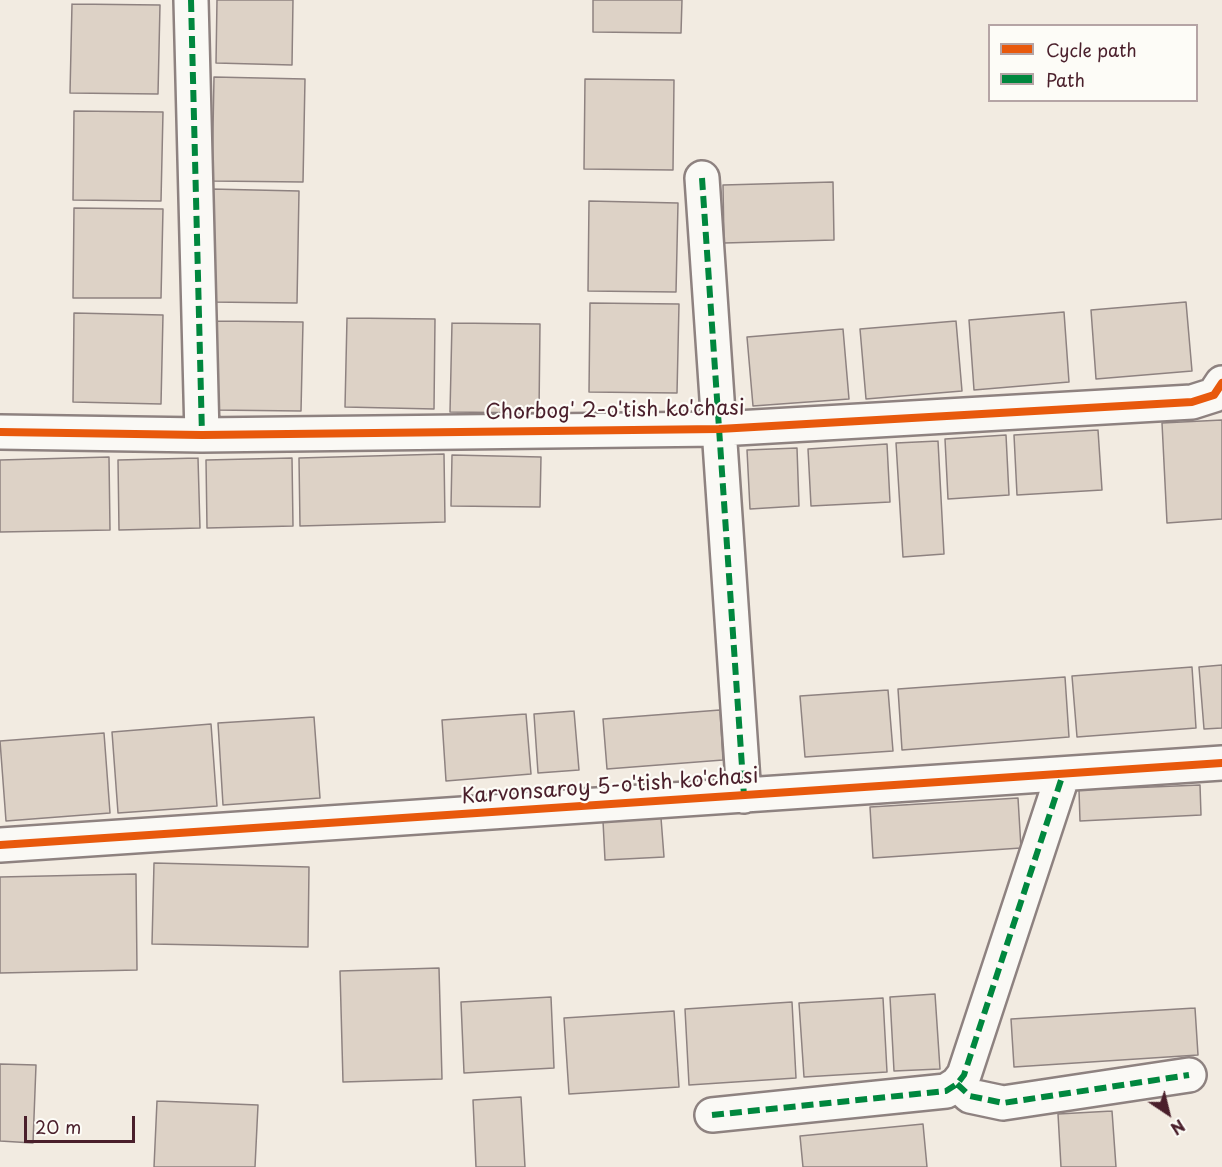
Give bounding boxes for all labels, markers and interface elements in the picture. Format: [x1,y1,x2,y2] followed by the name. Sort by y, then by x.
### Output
[988,24,1198,102] legend
[1046,36,1137,63] text: Cycle path
[1046,66,1085,93] text: Path
[485,396,745,426] street label: Chorbog' 2-o'tish ko'chasi
[461,764,759,810] street label: Karvonsaroy 5-o'tish ko'chasi
[1138,1083,1198,1143] north arrow
[27,1104,138,1142] scale bar
[35,1113,81,1140] text: 20 m
[1166,1114,1190,1141] text: N

